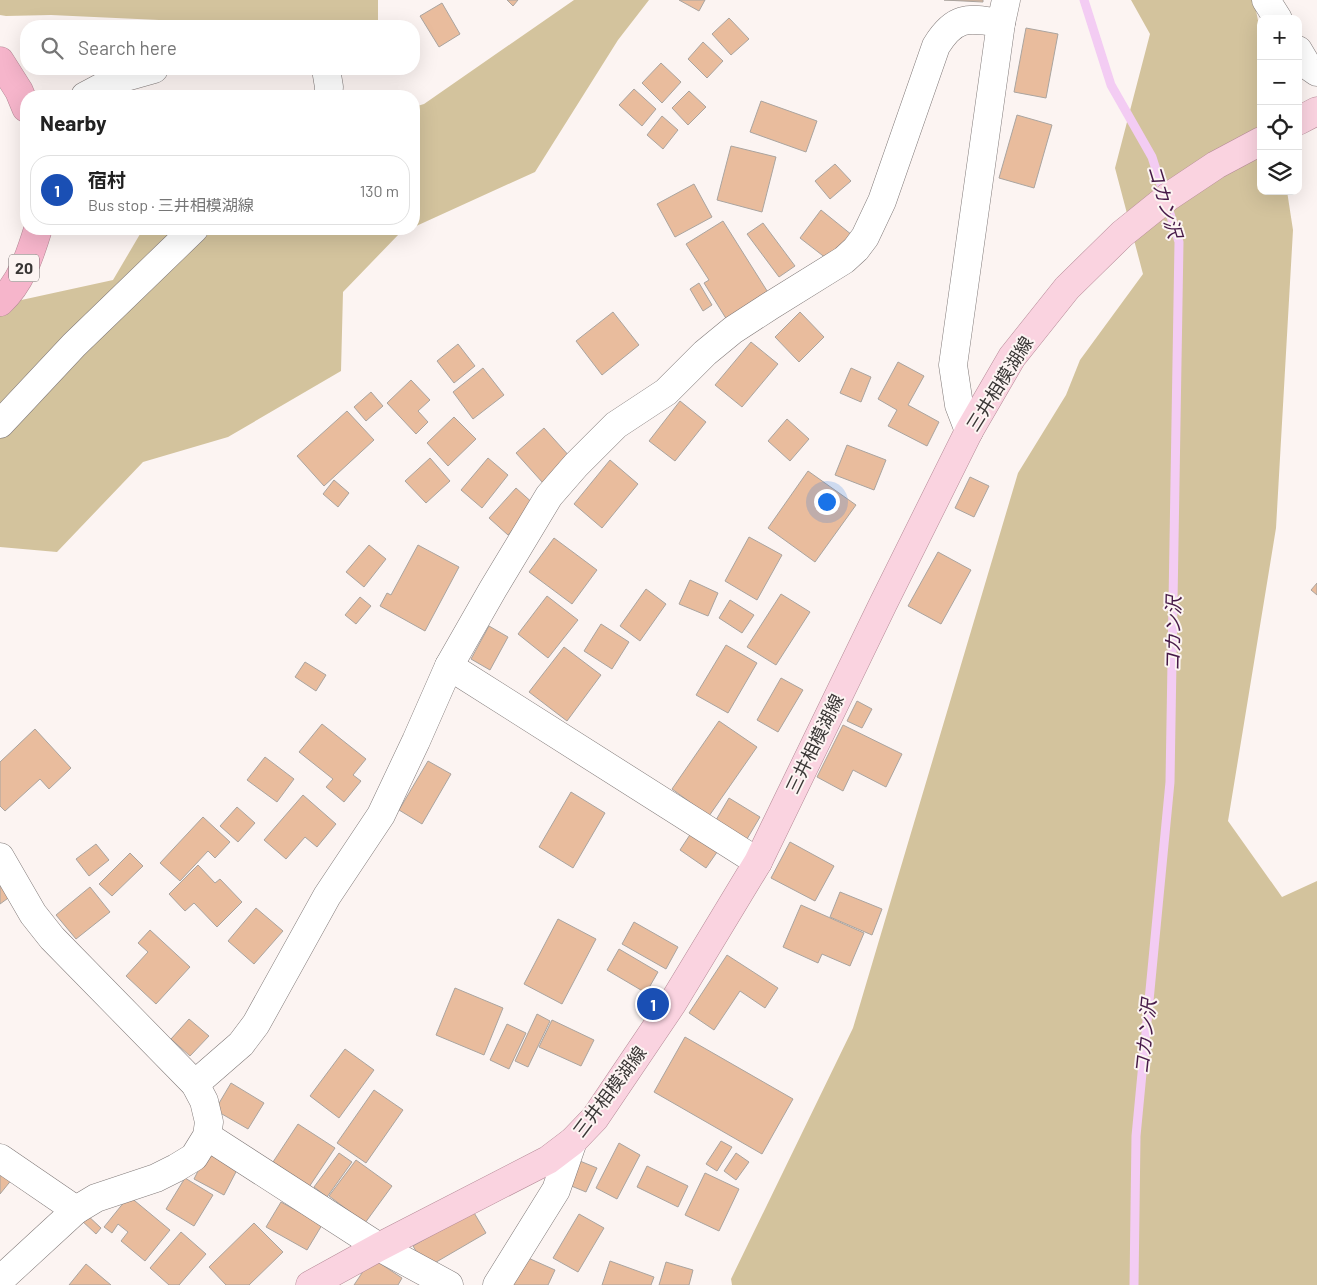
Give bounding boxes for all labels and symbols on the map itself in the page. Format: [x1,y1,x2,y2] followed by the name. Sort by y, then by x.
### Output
[1143,161,1188,243] water label: コカン沢
[9,254,39,282] road number: 20
[961,332,1037,435] street label: 三井相模湖線
[814,489,840,515] your location
[1160,593,1185,672] water label: コカン沢
[781,690,848,797] street label: 三井相模湖線
[637,985,669,1023] pin: 1
[1129,995,1160,1076] water label: コカン沢
[568,1042,650,1141] street label: 三井相模湖線

